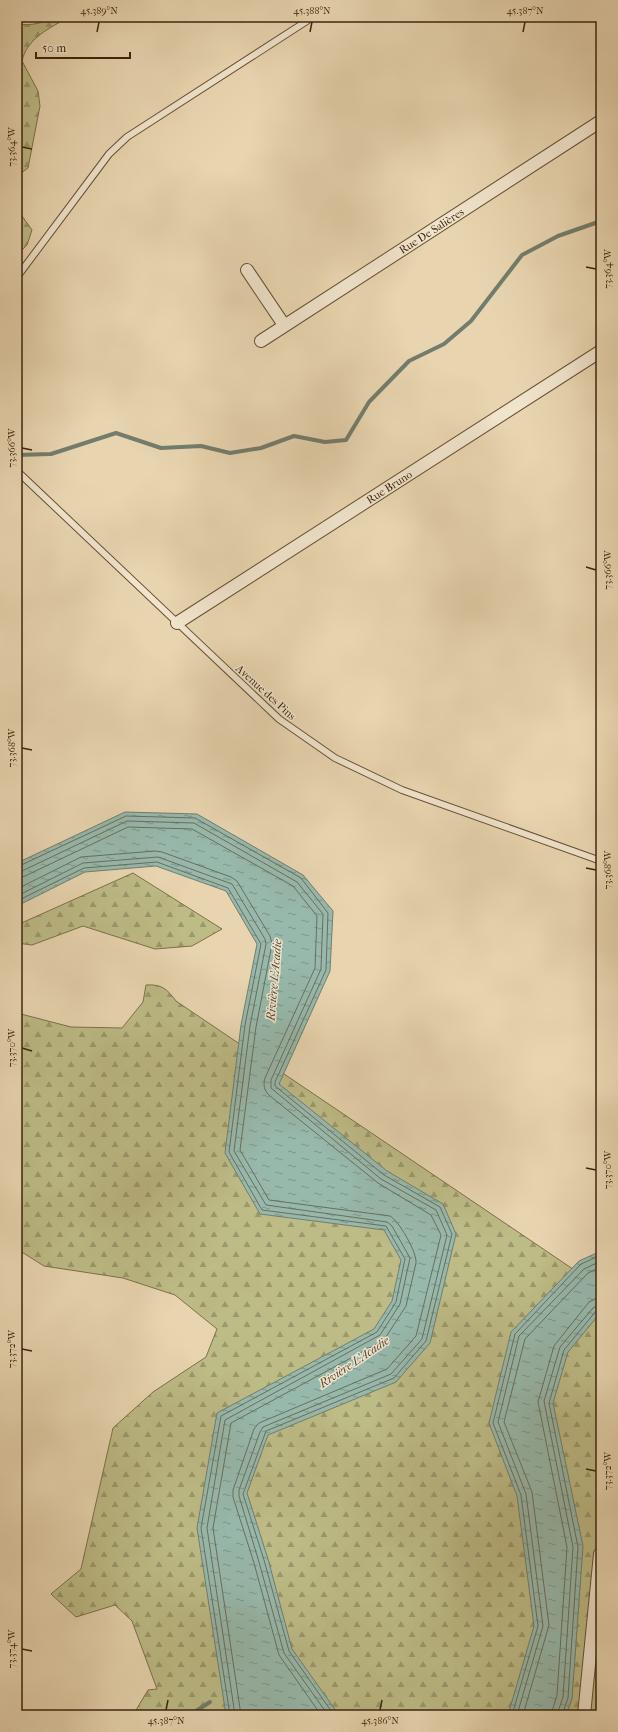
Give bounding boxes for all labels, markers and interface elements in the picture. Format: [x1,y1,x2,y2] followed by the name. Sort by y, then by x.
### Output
[80,5,118,17] text: 45.389°N
[293,5,331,17] text: 45.388°N
[506,5,544,17] text: 45.387°N
[36,34,130,60] scale bar
[42,41,66,55] text: 50 m
[6,126,18,167] text: 73.364°W
[397,205,467,257] street label: Rue De Salières
[602,248,614,289] text: 73.364°W
[6,427,18,468] text: 73.366°W
[364,468,415,507] street label: Rue Bruno
[602,549,614,590] text: 73.366°W
[232,661,298,723] street label: Avenue des Pins
[6,727,18,767] text: 73.368°W
[602,849,614,889] text: 73.368°W
[263,938,285,1022] water label: Rivière L'Acadie
[6,1027,18,1067] text: 73.370°W
[602,1149,614,1189] text: 73.370°W
[6,1329,18,1368] text: 73.372°W
[315,1333,393,1391] water label: Rivière L'Acadie
[602,1451,614,1490] text: 73.372°W
[6,1628,18,1668] text: 73.374°W
[147,1715,185,1727] text: 45.387°N
[361,1715,399,1727] text: 45.386°N

